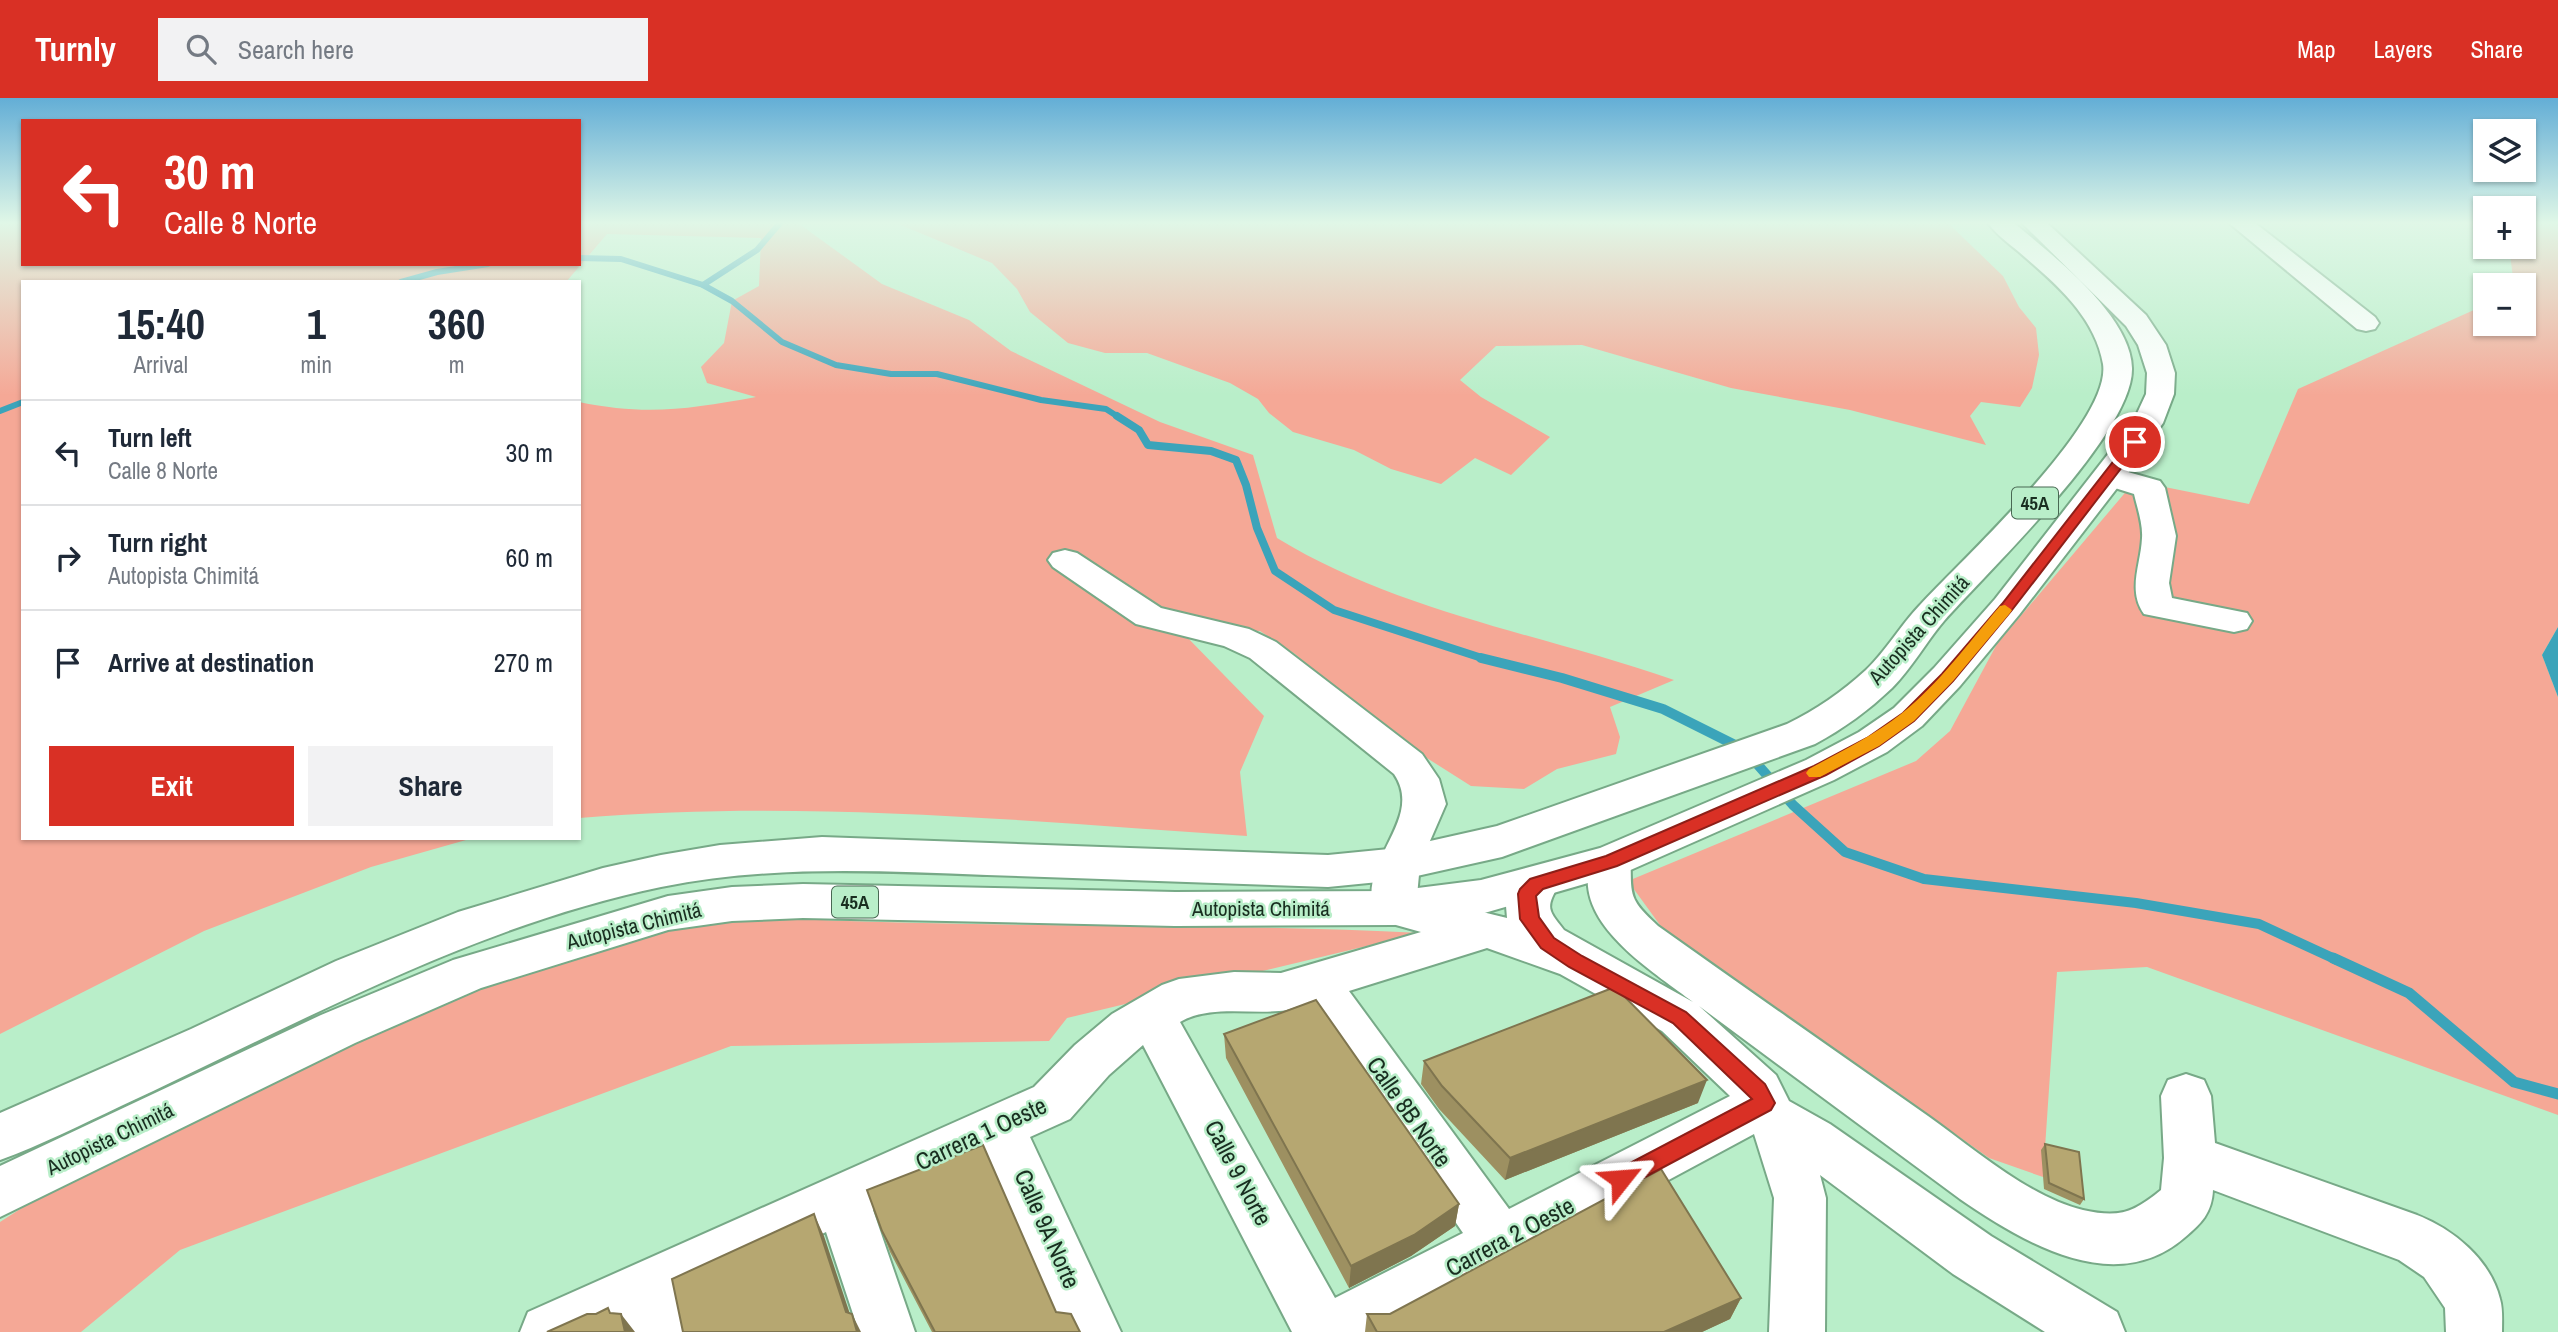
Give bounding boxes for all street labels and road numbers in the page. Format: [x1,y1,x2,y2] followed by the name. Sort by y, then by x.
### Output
[2012,488,2058,518] road number: 45A
[1861,568,1976,691] street label: Autopista Chimitá
[832,887,878,918] road number: 45A
[1191,894,1330,923] street label: Autopista Chimitá
[563,895,705,956] street label: Autopista Chimitá
[1360,1050,1460,1173] street label: Calle 8B Norte
[910,1089,1051,1177] street label: Carrera 1 Oeste
[41,1095,178,1182] street label: Autopista Chimitá
[1198,1114,1280,1231] street label: Calle 9 Norte
[1007,1164,1088,1293] street label: Calle 9A Norte
[1440,1189,1579,1283] street label: Carrera 2 Oeste

